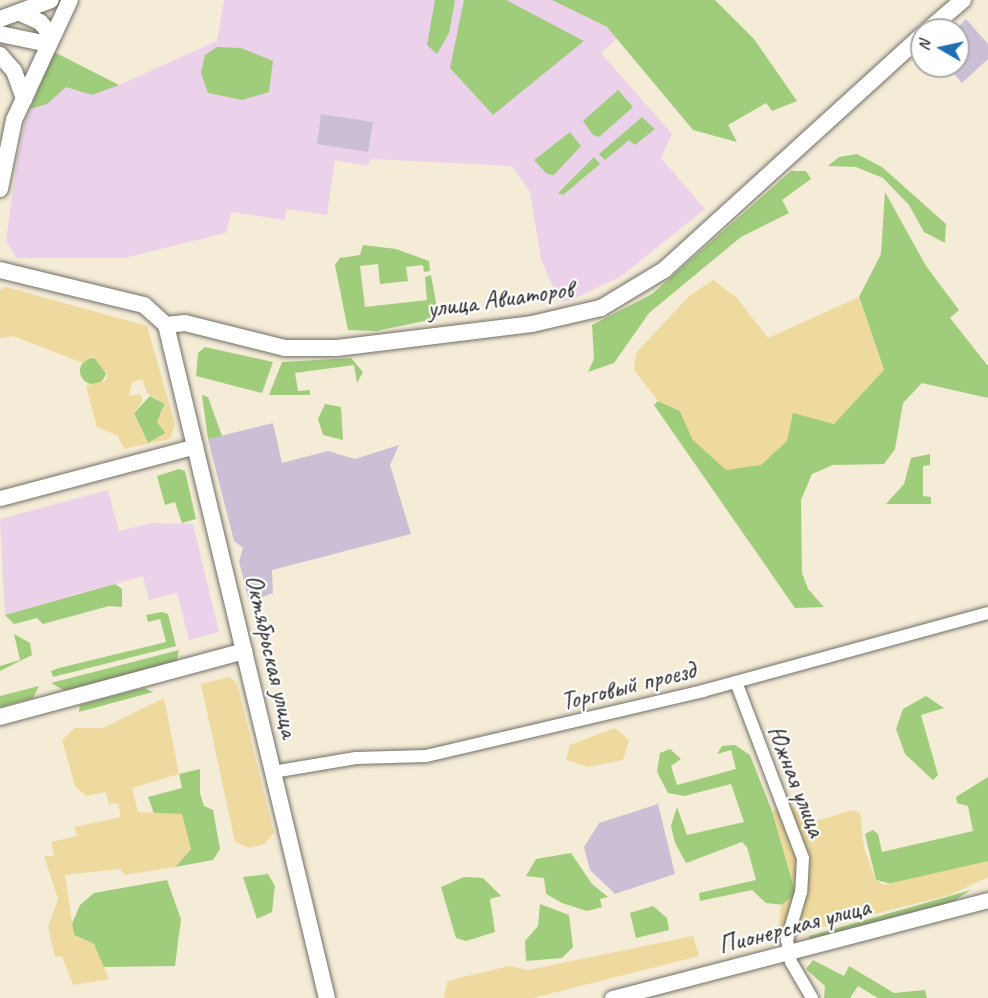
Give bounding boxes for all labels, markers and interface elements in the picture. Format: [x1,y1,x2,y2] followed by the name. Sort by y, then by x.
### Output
[910,18,970,78] north arrow
[914,39,935,52] text: N
[425,273,575,325] street label: улица Авиаторов
[238,571,306,741] street label: Октябрьская улица
[558,654,698,718] street label: Торговый проезд
[759,720,833,842] street label: Южная улица
[713,890,875,962] street label: Пионерская улица

